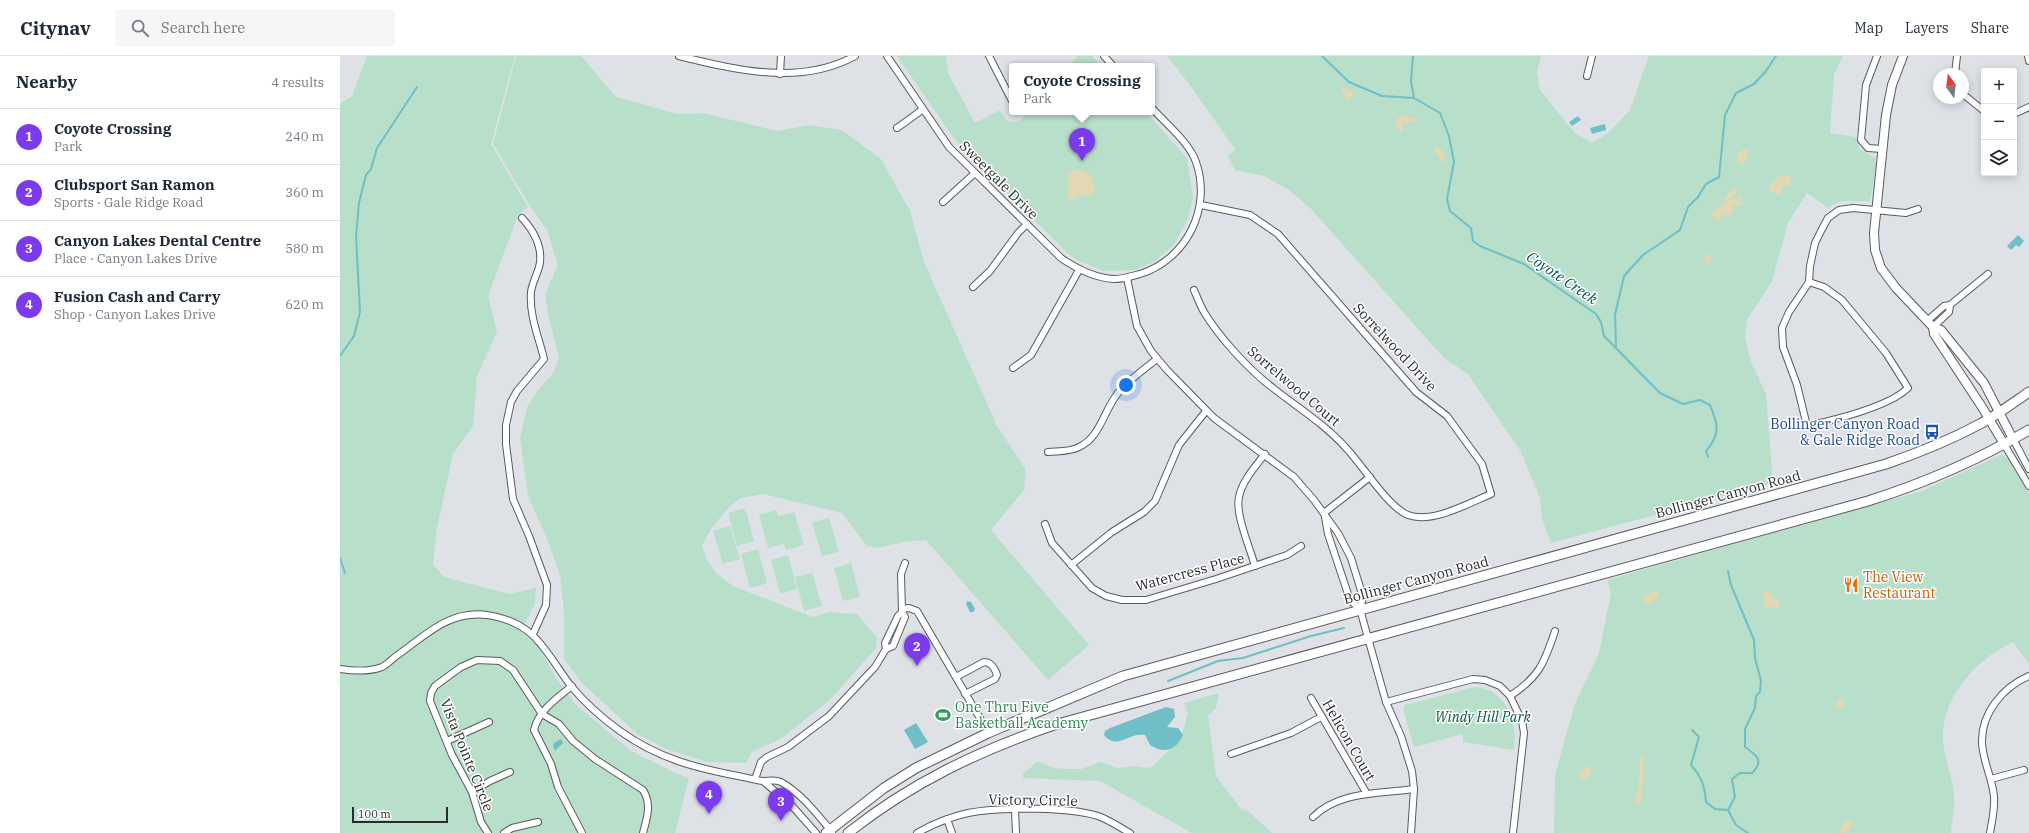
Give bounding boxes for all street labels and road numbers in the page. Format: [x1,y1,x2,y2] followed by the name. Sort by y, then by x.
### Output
[956,137,1042,223] street label: Sweetgale Drive
[1349,299,1441,395] street label: Sorrelwood Drive
[1244,342,1344,430] street label: Sorrelwood Court
[1653,466,1803,522] street label: Bollinger Canyon Road
[1134,549,1246,595] street label: Watercress Place
[1341,552,1491,608] street label: Bollinger Canyon Road
[436,696,498,814] street label: Vista Pointe Circle
[1318,696,1380,784] street label: Helicon Court
[988,790,1078,810] street label: Victory Circle

